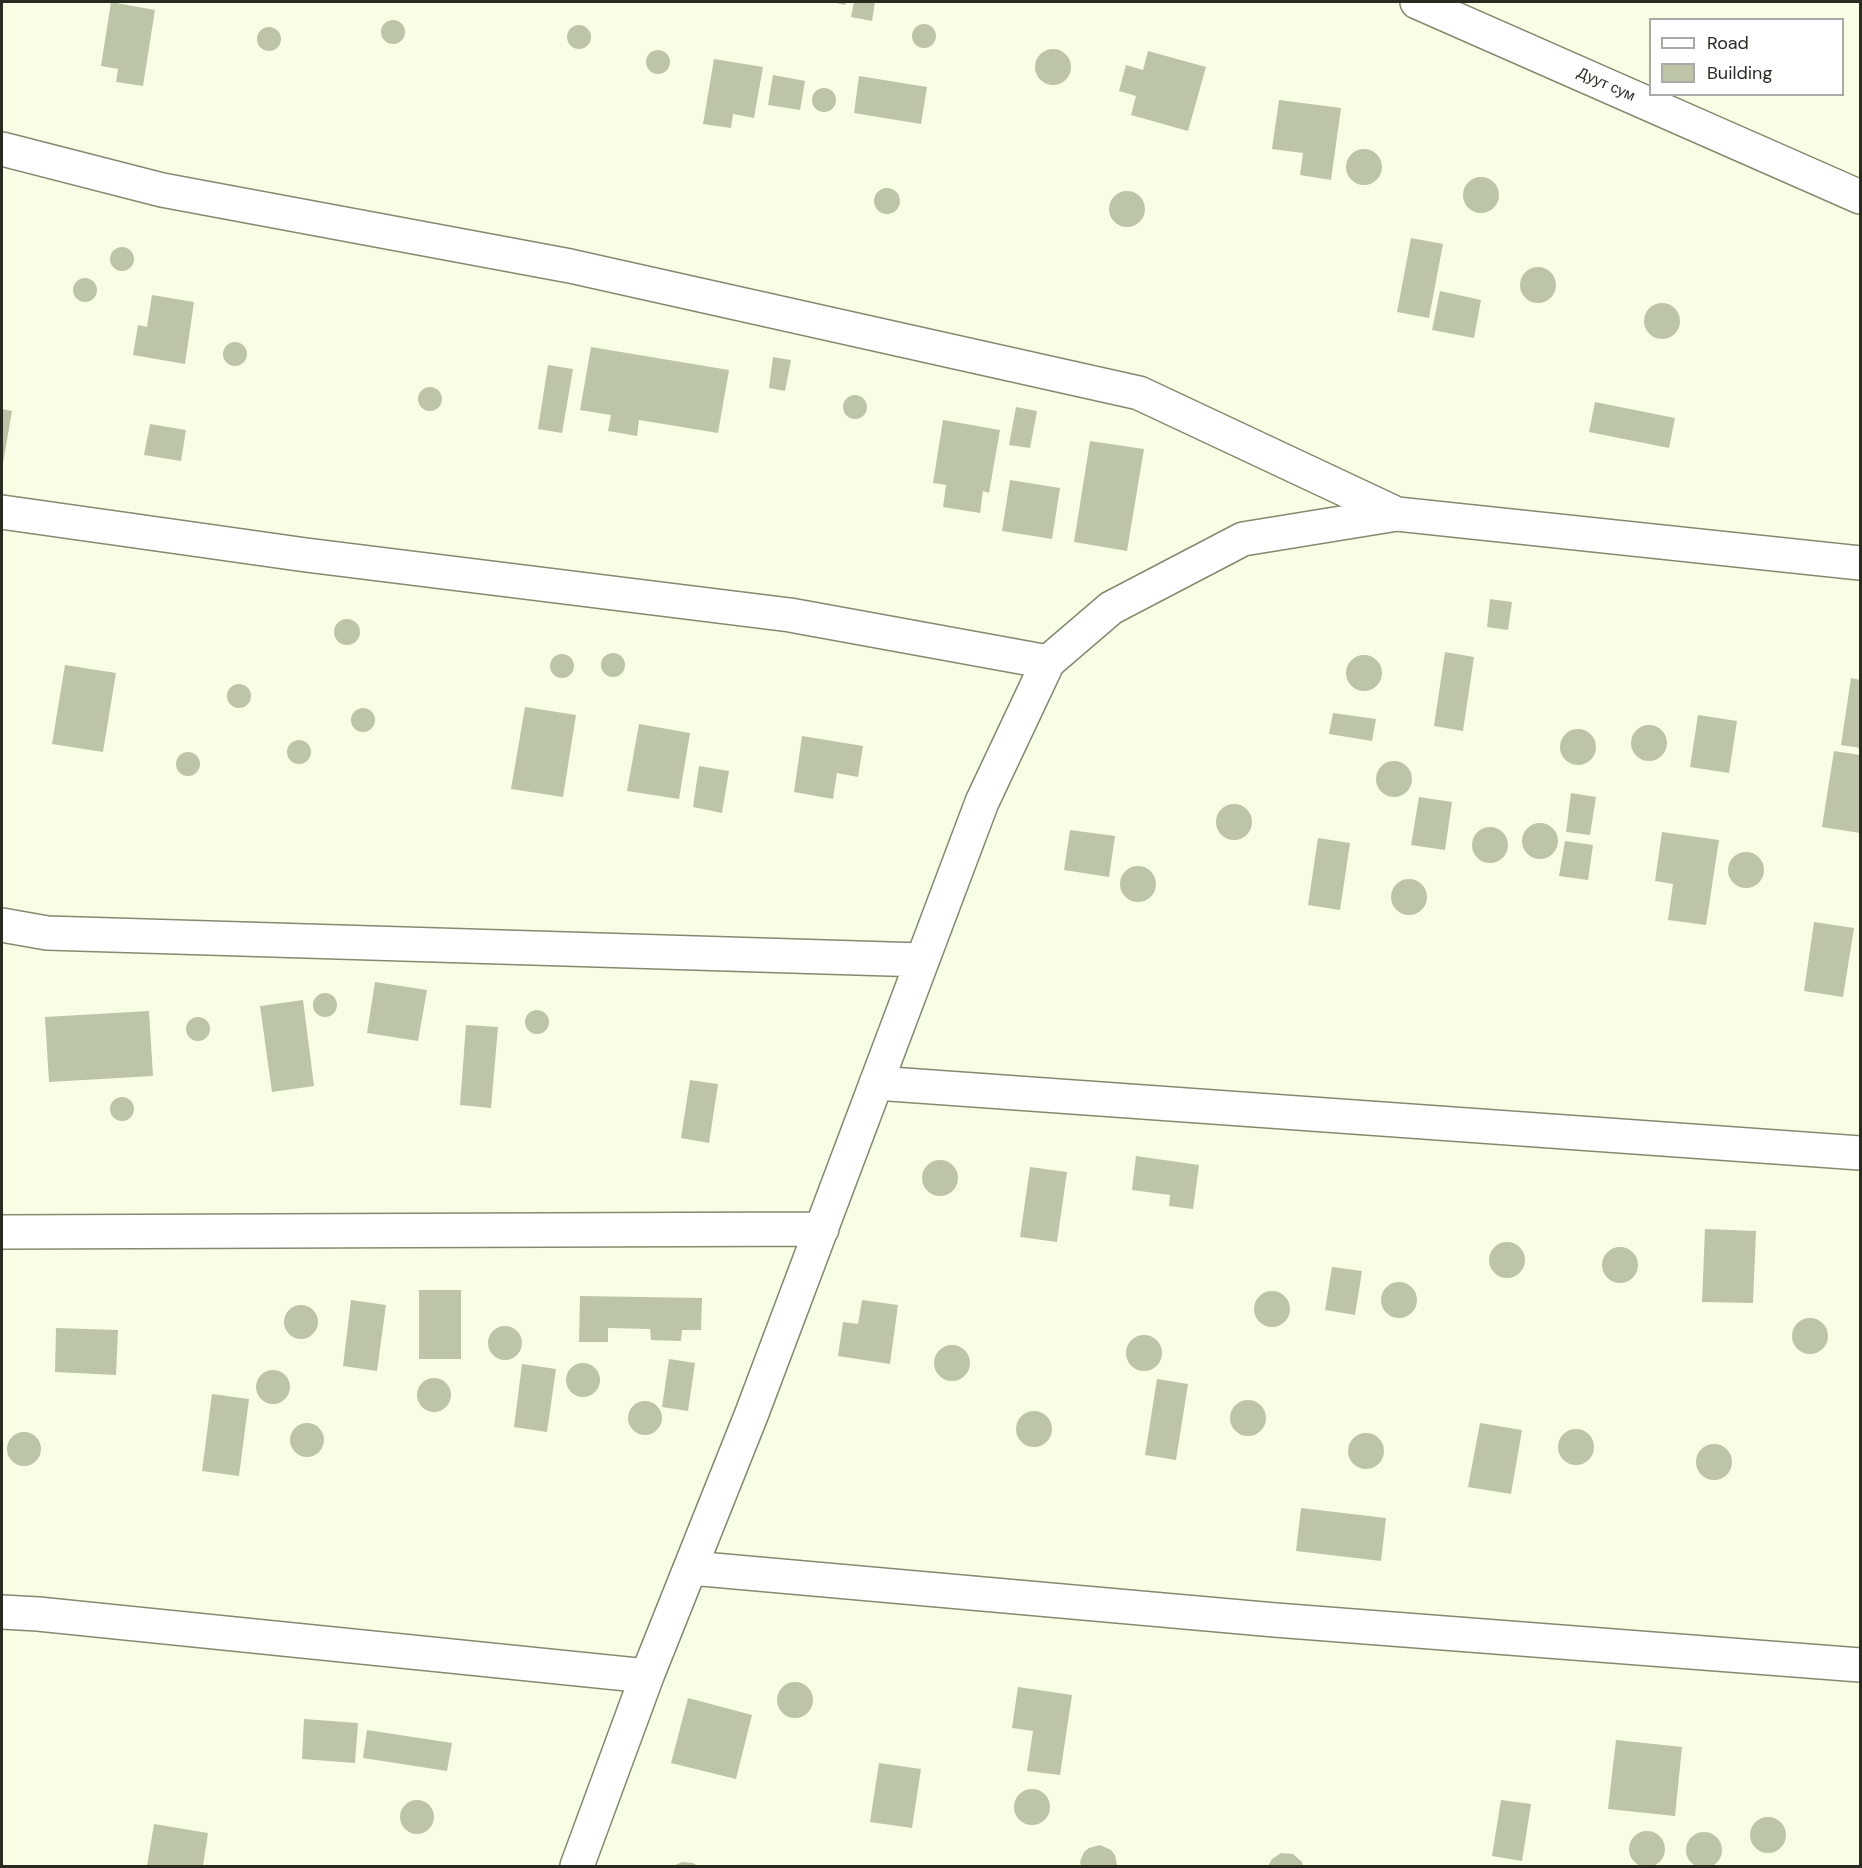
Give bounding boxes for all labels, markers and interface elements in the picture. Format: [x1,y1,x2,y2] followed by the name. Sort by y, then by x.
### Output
[1649,18,1844,96] legend
[1707,31,1749,55] text: Road
[1707,61,1772,85] text: Building
[1574,64,1638,106] street label: Дуут сум

